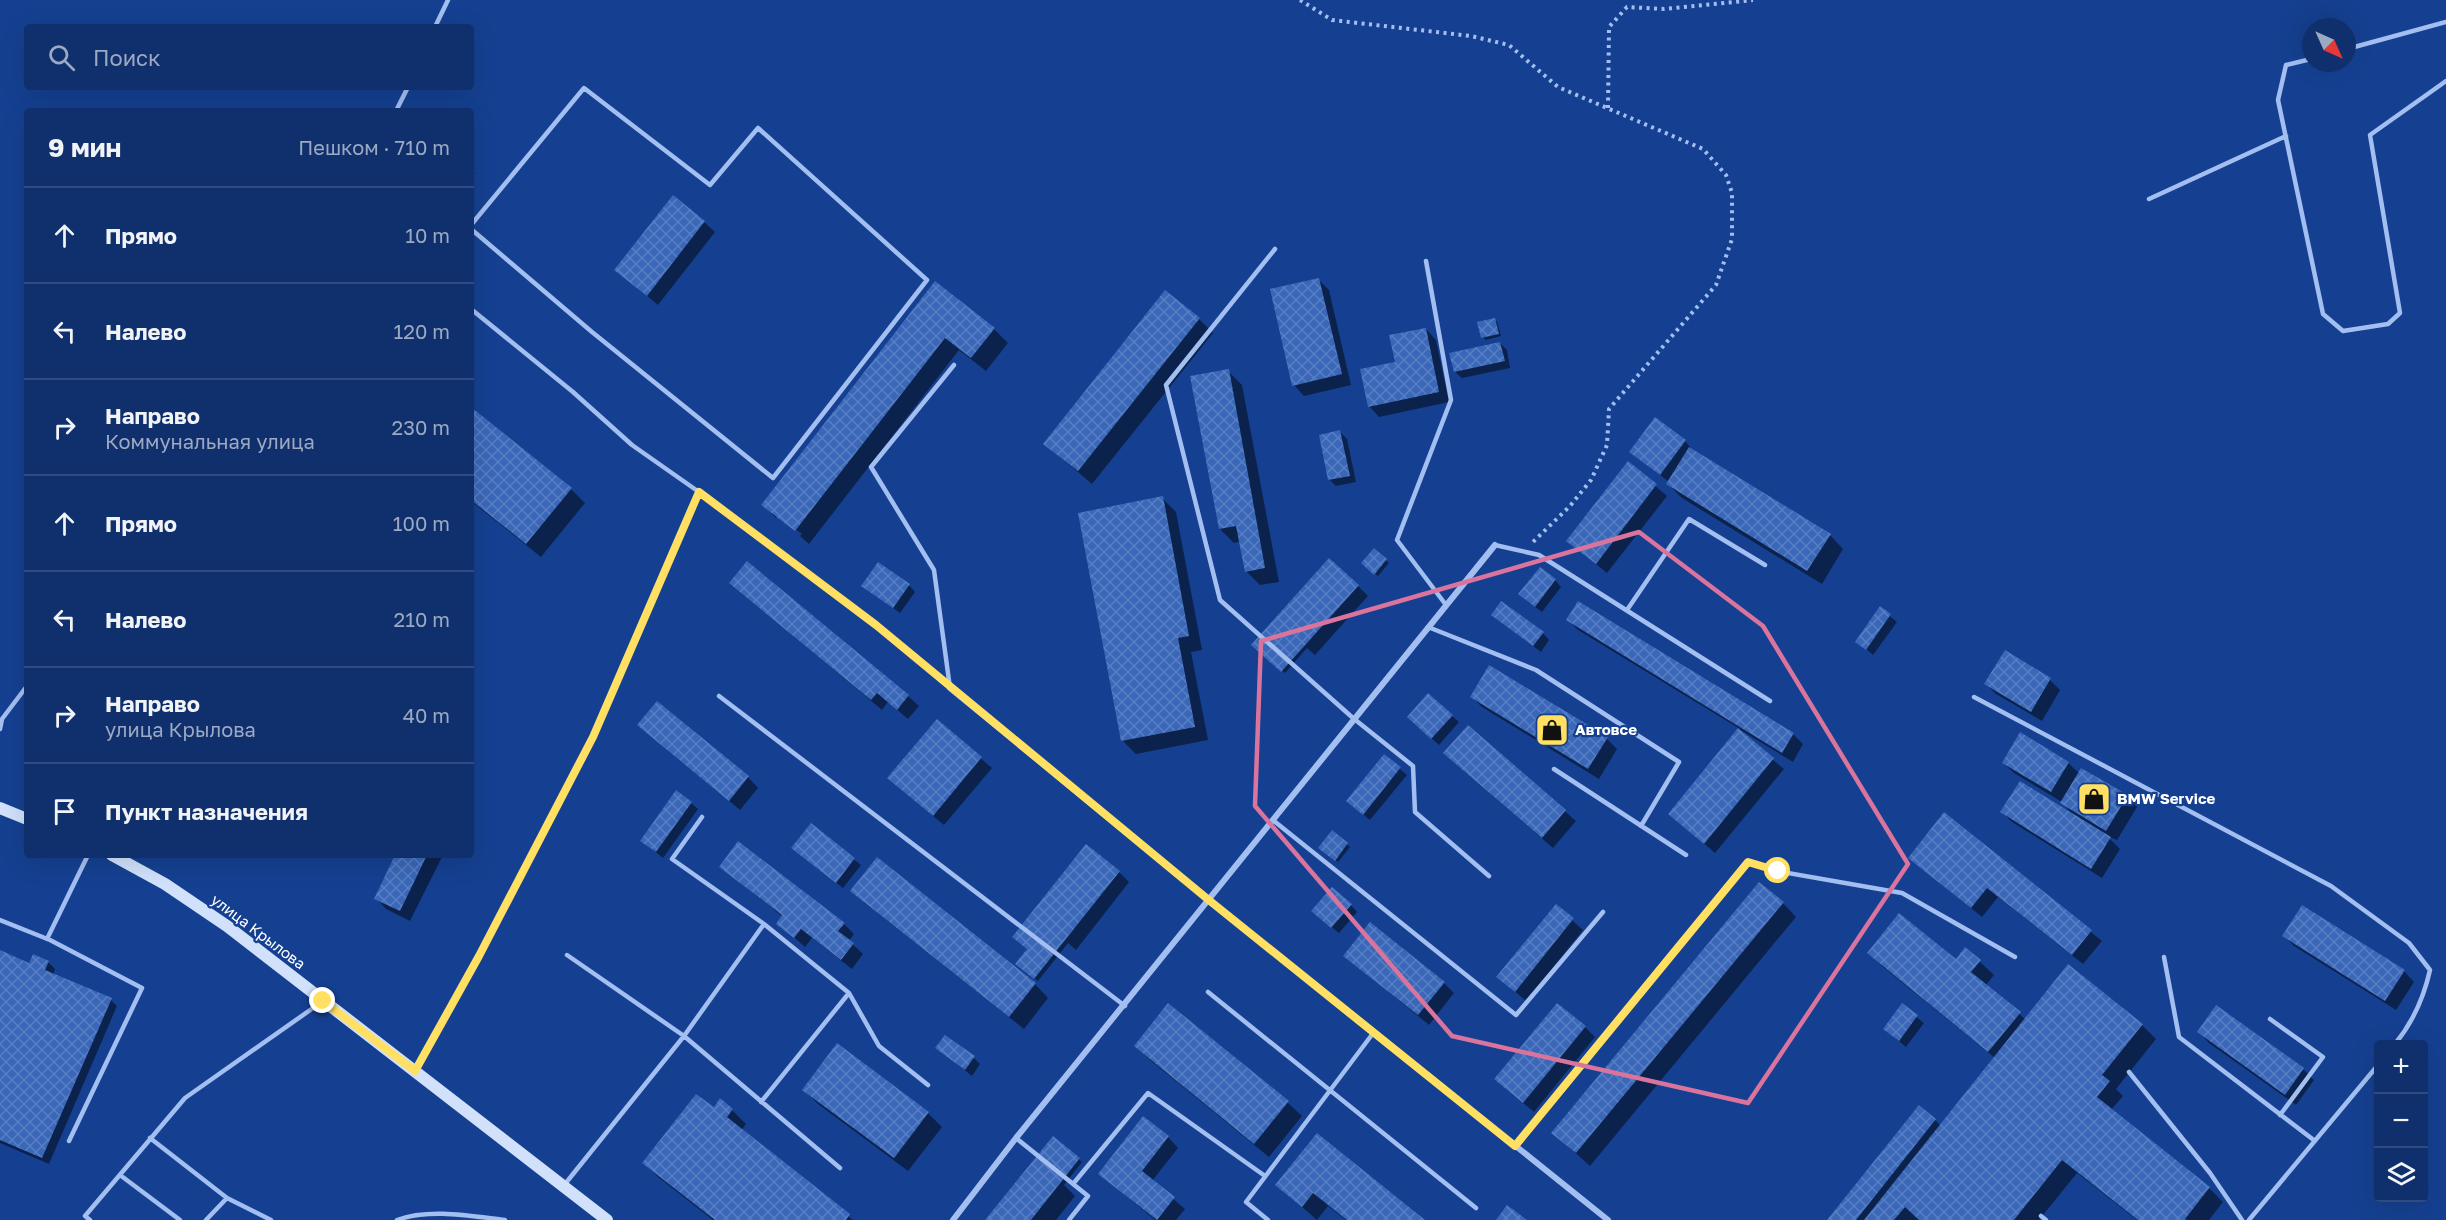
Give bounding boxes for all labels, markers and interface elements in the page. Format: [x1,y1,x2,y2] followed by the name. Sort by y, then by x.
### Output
[2302,18,2356,72] north arrow
[24,24,474,90] search box
[45,41,78,74] icon: search
[93,44,161,71] text: Поиск
[48,132,121,163] text: 9 мин
[298,135,450,159] text: Пешком · 710 m
[48,219,81,252] icon: ahead
[105,222,177,249] text: Прямо
[405,223,450,247] text: 10 m
[48,315,81,348] icon: left
[105,318,187,345] text: Налево
[394,319,450,343] text: 120 m
[105,402,200,429] text: Направо
[48,411,81,444] icon: right
[392,415,450,439] text: 230 m
[105,429,315,453] text: Коммунальная улица
[48,507,81,540] icon: ahead
[105,510,177,537] text: Прямо
[393,511,450,535] text: 100 m
[48,603,81,636] icon: left
[105,606,187,633] text: Налево
[394,607,450,631] text: 210 m
[105,690,200,717] text: Направо
[48,699,81,732] icon: right
[403,703,450,727] text: 40 m
[1534,712,1570,748] shop icon: Автовсе
[105,717,256,741] text: улица Крылова
[1575,720,1637,738] place label: Автовсе
[2076,781,2112,817] shop icon: BMW Service
[2117,789,2216,807] place label: BMW Service
[48,795,81,828] icon: arrive
[105,798,308,825] text: Пункт назначения
[1764,857,1790,883] route start
[208,890,309,972] street label: улица Крылова
[309,987,335,1013] route end
[2374,1040,2428,1202] map controls
[2374,1040,2428,1094] button: +
[2374,1094,2428,1148] button: −
[2374,1148,2428,1202] button: layers

